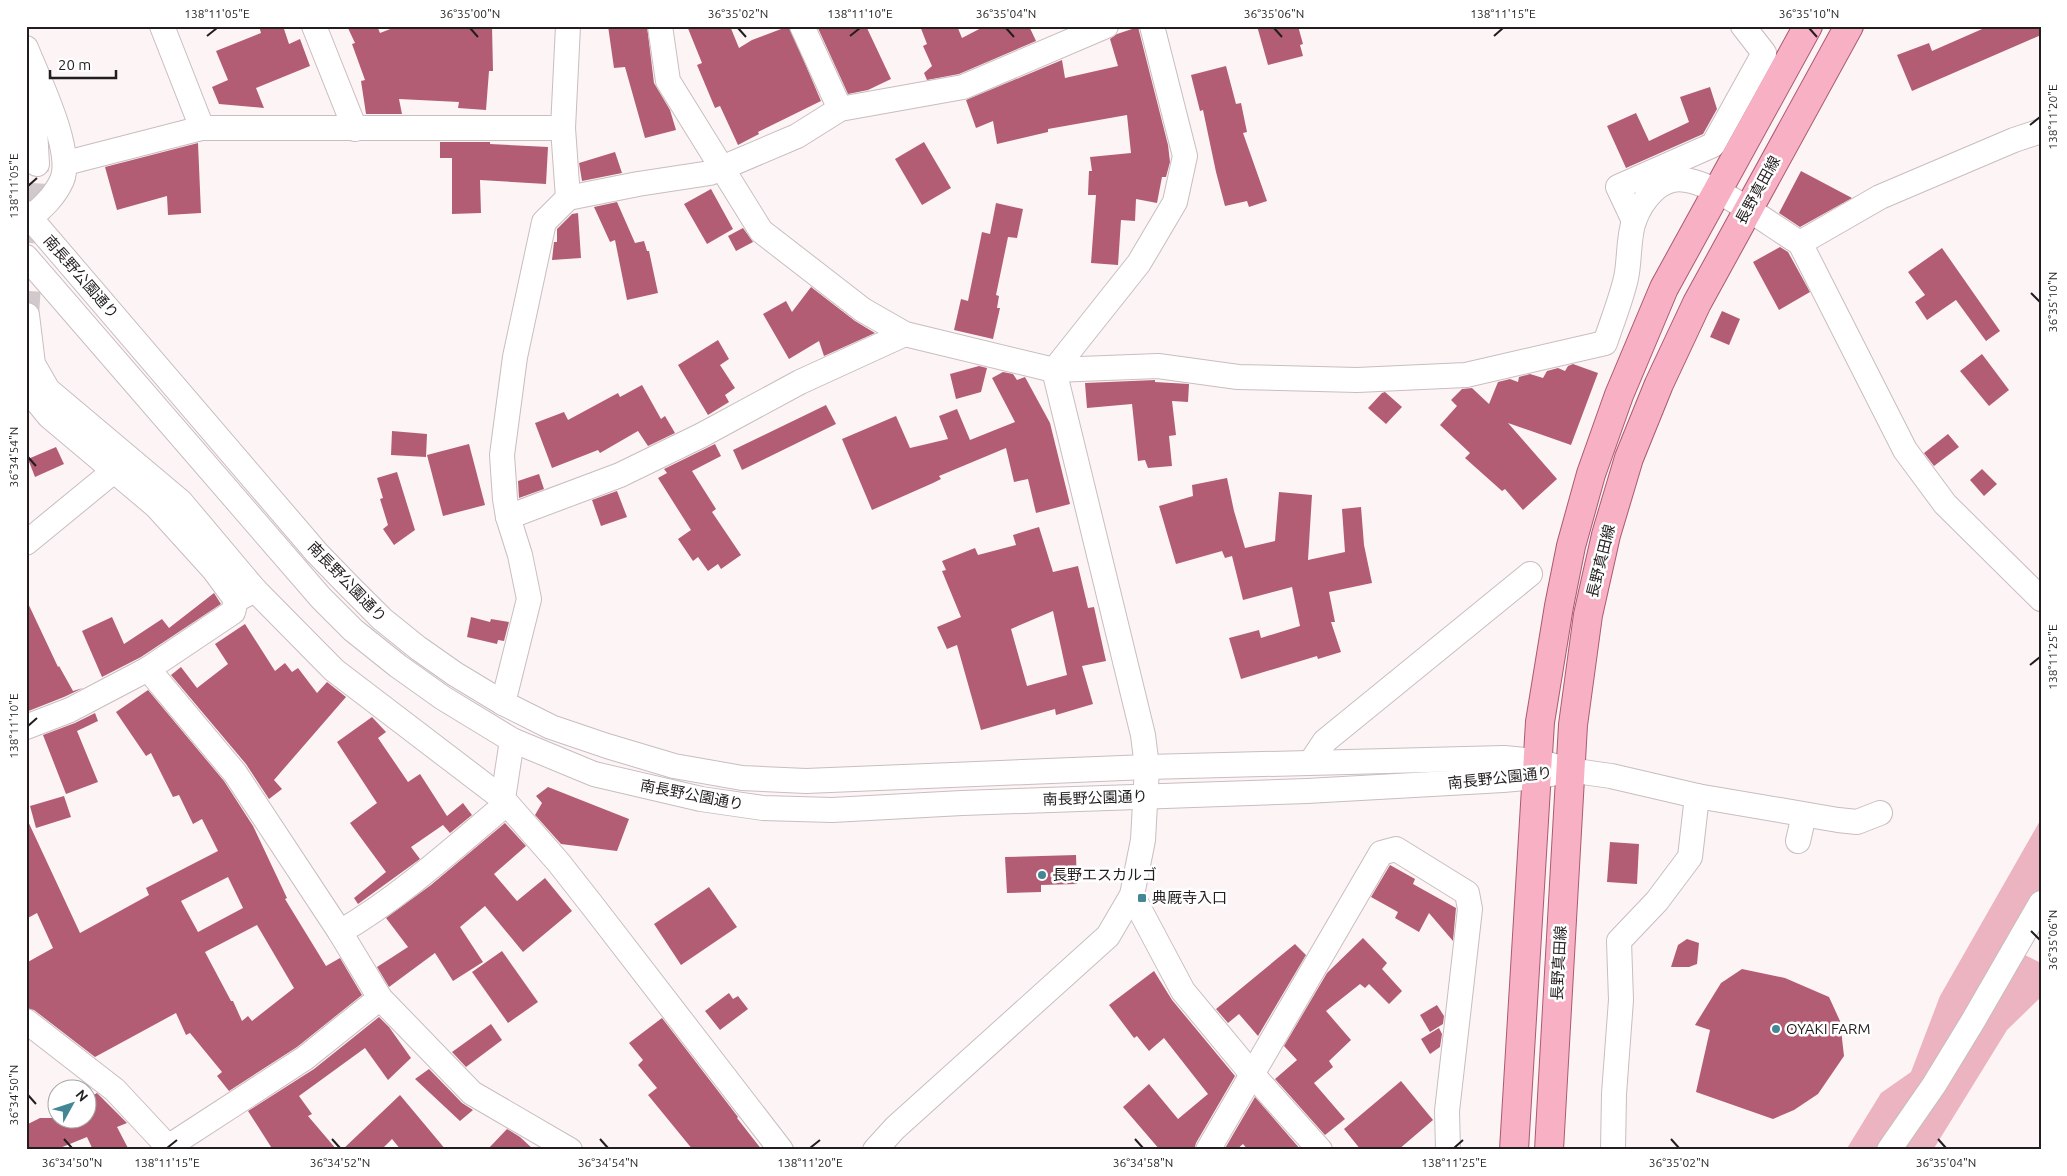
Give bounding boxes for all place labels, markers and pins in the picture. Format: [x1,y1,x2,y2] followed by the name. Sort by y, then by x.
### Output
[1052,866,1157,883] place label: 長野エスカルゴ
[1036,869,1048,881] marker: 長野エスカルゴ
[1152,889,1227,906] place label: 典厩寺入口
[1136,892,1148,904] marker: 典厩寺入口
[1786,1020,1870,1037] place label: OYAKI FARM
[1770,1023,1782,1035] marker: OYAKI FARM

